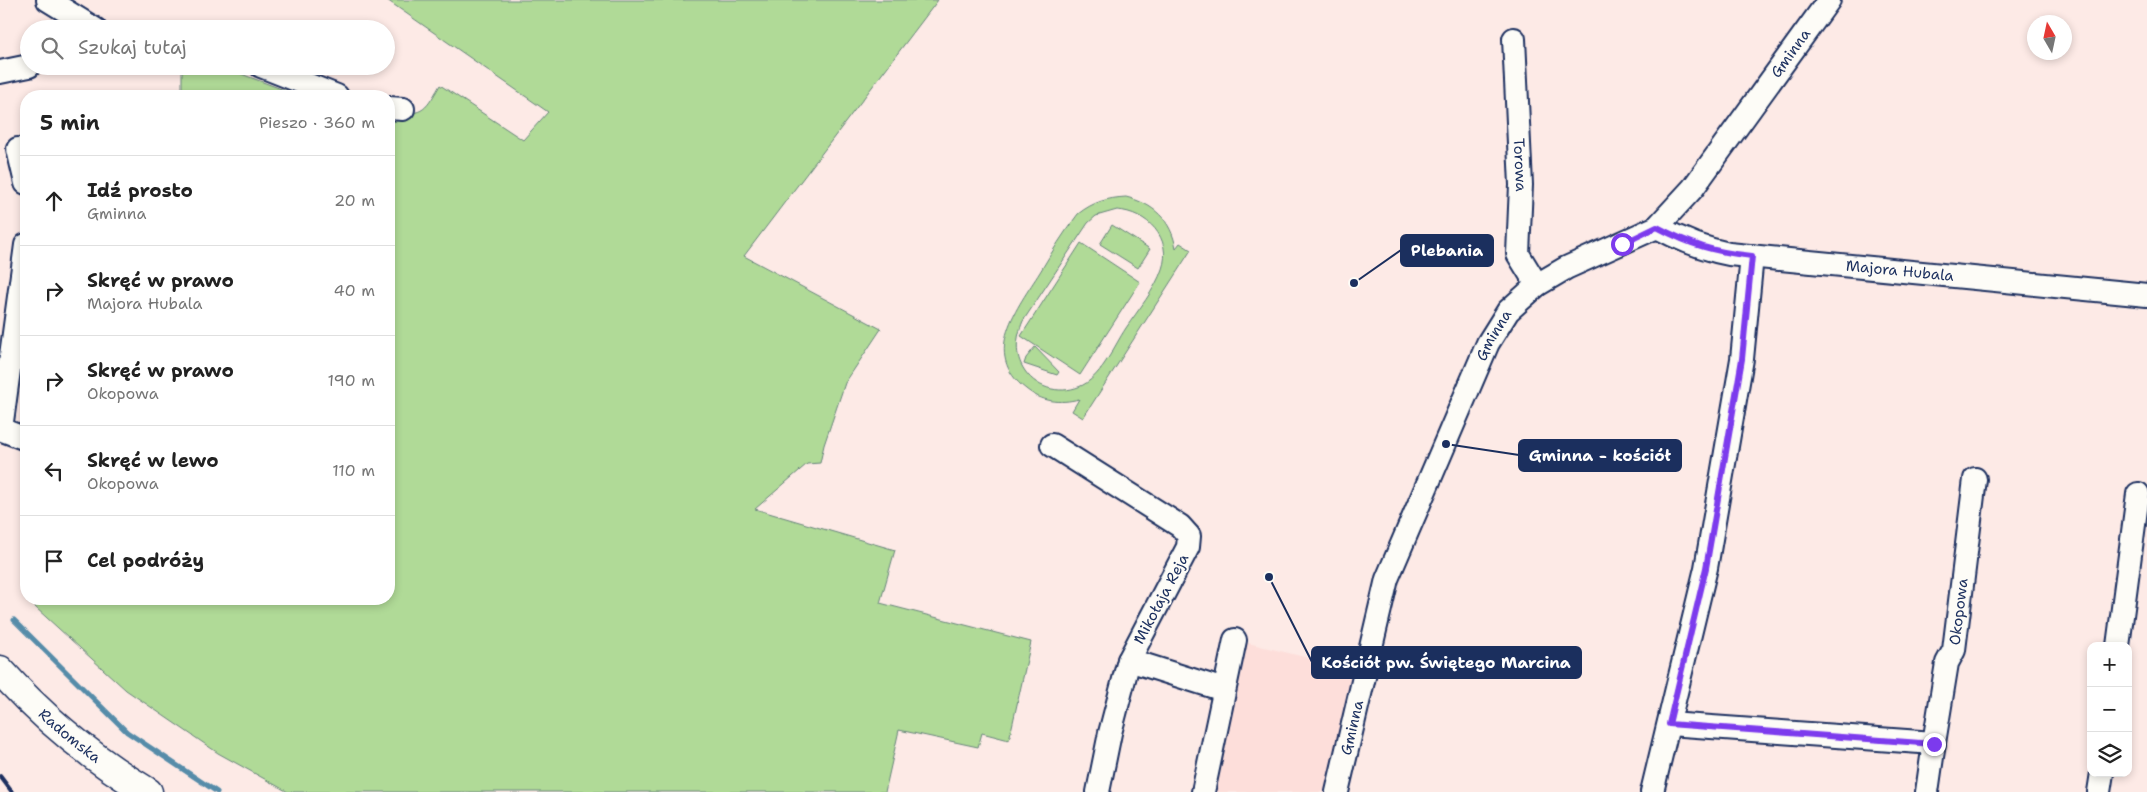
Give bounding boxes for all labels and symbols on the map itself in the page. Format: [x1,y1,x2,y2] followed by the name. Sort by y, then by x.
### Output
[2027,15,2072,60] north arrow
[1766,24,1815,82] street label: Gminna
[1509,138,1531,193] street label: Torowa
[1611,233,1634,256] route start
[1401,235,1493,266] callout: Plebania
[1411,240,1483,261] text: Plebania
[1845,256,1956,286] street label: Majora Hubala
[1472,305,1517,364] street label: Gminna
[1519,440,1681,471] callout: Gminna - kościół
[1529,445,1672,466] text: Gminna - kościół
[1129,550,1194,648] street label: Mikołaja Reja
[1945,577,1973,646] street label: Okopowa
[1312,647,1581,678] callout: Kościół pw. Świętego Marcina
[1321,652,1571,673] text: Kościół pw. Świętego Marcina
[1336,698,1368,757] street label: Gminna
[34,704,105,768] street label: Radomska
[1923,733,1946,756] route end

